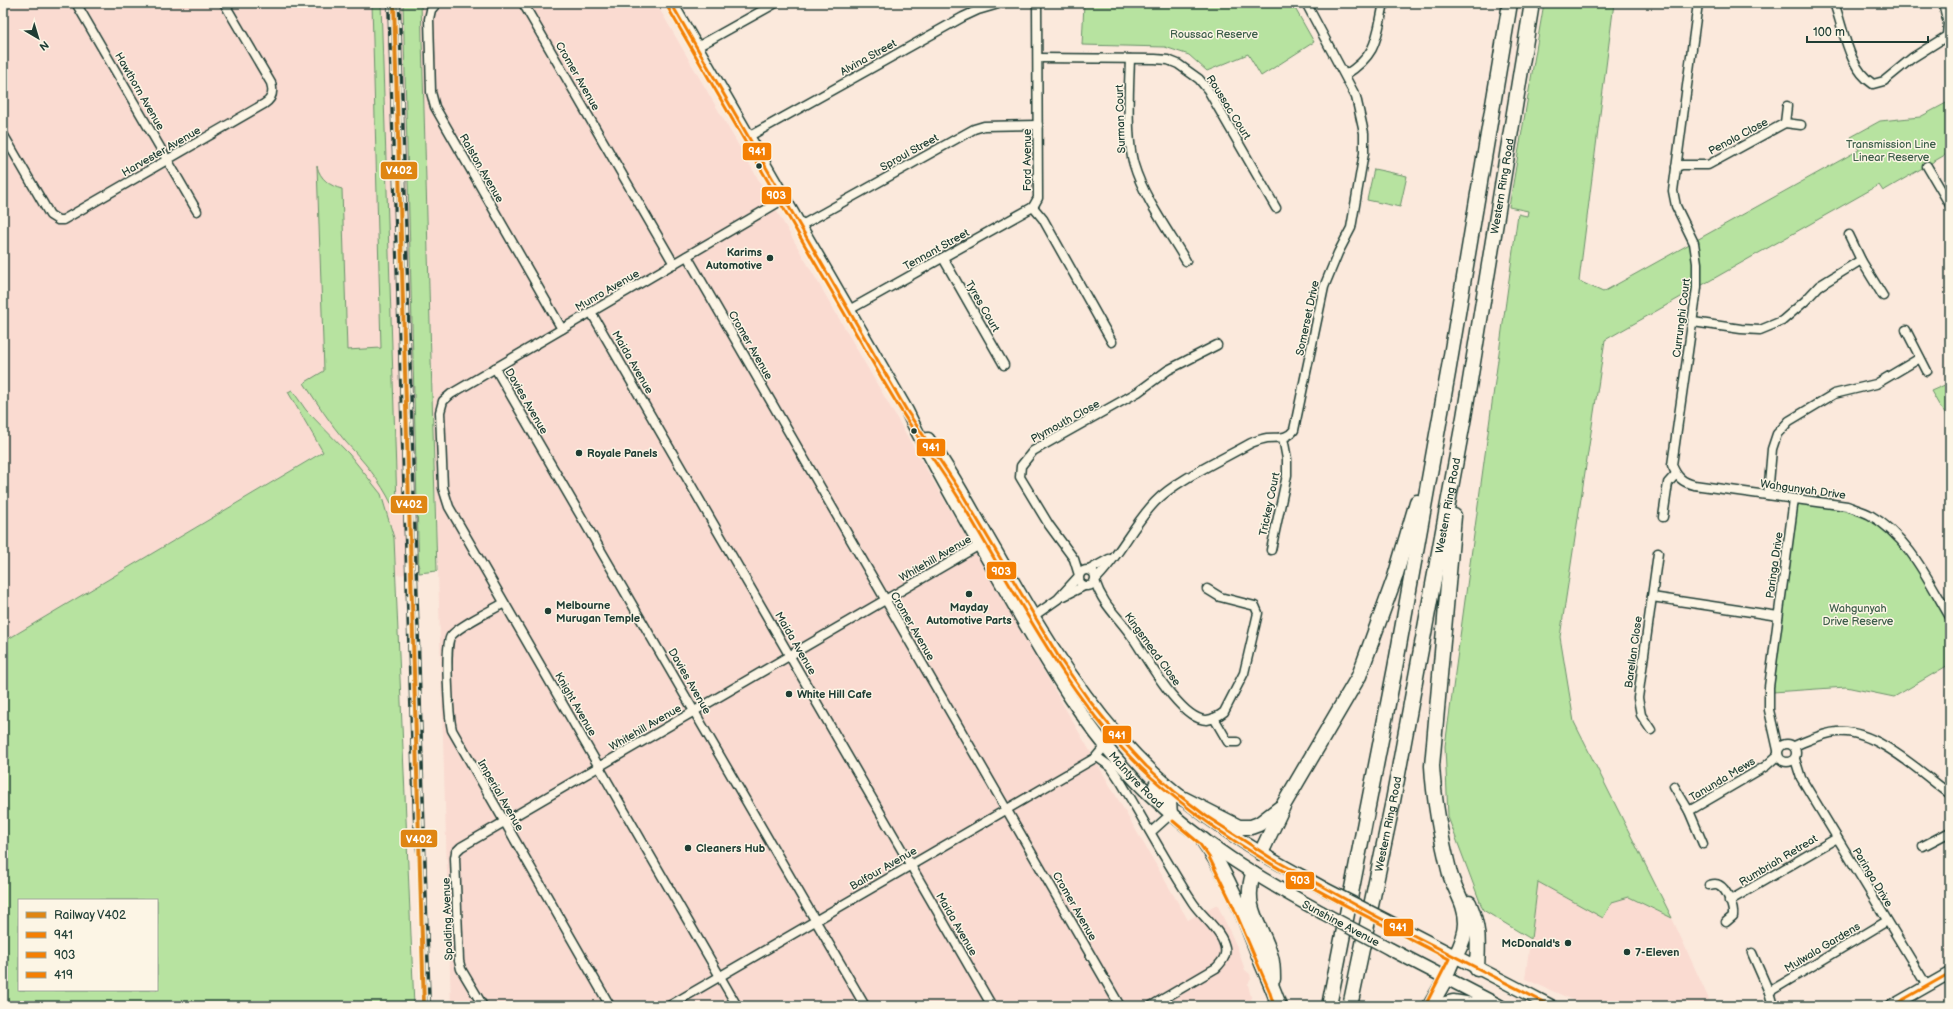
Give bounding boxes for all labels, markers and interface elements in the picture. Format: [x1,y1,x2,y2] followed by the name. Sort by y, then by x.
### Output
[18,18,58,58] north arrow
[1807,18,1928,44] scale bar
[1813,25,1845,40] text: 100 m
[1170,28,1258,41] park label: Roussac Reserve
[838,36,899,78] street label: Alvina Street
[37,38,51,53] text: N
[553,40,603,113] street label: Cromer Avenue
[112,50,167,133] street label: Hawthorn Avenue
[1204,73,1254,142] street label: Roussac Court
[1113,84,1128,154] street label: Surman Court
[1706,115,1771,158] street label: Penola Close
[120,123,203,179] street label: Harvester Avenue
[1021,128,1034,191] street label: Ford Avenue
[878,131,941,174] street label: Sproul Street
[457,132,507,205] street label: Ralston Avenue
[1488,137,1517,235] street label: Western Ring Road
[1846,138,1936,164] park label: Transmission Line Linear Reserve
[742,142,772,161] line badge: 941
[748,145,766,158] text: 941
[380,161,418,180] line badge: V402
[754,161,764,171] unlabelled marker
[386,164,413,177] text: V402
[761,186,792,205] line badge: 903
[766,189,786,202] text: 903
[901,226,972,273] street label: Tennant Street
[705,246,763,272] place label: Karims Automotive
[765,253,775,263] marker: Karims Automotive
[573,267,642,314] street label: Munro Avenue
[1670,277,1693,358] street label: Currunghi Court
[963,278,1003,335] street label: Tyres Court
[1293,279,1322,357] street label: Somerset Drive
[726,309,776,382] street label: Cromer Avenue
[609,328,656,397] street label: Maida Avenue
[502,366,551,437] street label: Davies Avenue
[1029,397,1102,446] street label: Plymouth Close
[909,426,919,436] unlabelled marker
[916,438,946,457] line badge: 941
[922,441,940,454] text: 941
[587,447,658,460] place label: Royale Panels
[574,448,584,458] marker: Royale Panels
[1433,457,1463,554] street label: Western Ring Road
[1256,470,1283,537] street label: Trickey Court
[1759,477,1847,502] street label: Wahgunyah Drive
[390,495,428,514] line badge: V402
[396,498,423,511] text: V402
[1763,531,1786,599] street label: Paringa Drive
[897,532,974,584] street label: Whitehill Avenue
[986,561,1017,580] line badge: 903
[991,565,1011,578] text: 903
[964,589,974,599] marker: Mayday Automotive Parts
[888,590,938,663] street label: Cromer Avenue
[556,599,640,625] place label: Melbourne Murugan Temple
[925,601,1012,627] place label: Mayday Automotive Parts
[1823,602,1894,628] park label: Wahgunyah Drive Reserve
[543,606,553,616] marker: Melbourne Murugan Temple
[772,609,819,678] street label: Maida Avenue
[1122,610,1184,689] street label: Kingsmead Close
[1622,615,1645,689] street label: Barellan Close
[665,646,714,717] street label: Davies Avenue
[552,670,599,739] street label: Knight Avenue
[797,688,872,701] place label: White Hill Cafe
[784,689,794,699] marker: White Hill Cafe
[607,701,684,753] street label: Whitehill Avenue
[1102,725,1132,744] line badge: 941
[1108,729,1126,742] text: 941
[1106,749,1166,811] street label: McIntyre Road
[1687,754,1758,804] street label: Tanunda Mews
[475,757,527,834] street label: Imperial Avenue
[1372,775,1404,873] street label: Western Ring Road
[400,829,438,848] line badge: V402
[1737,832,1820,889] street label: Rumbriah Retreat
[406,833,433,846] text: V402
[696,842,766,855] place label: Cleaners Hub
[683,843,693,853] marker: Cleaners Hub
[847,844,920,893] street label: Balfour Avenue
[1850,845,1896,910] street label: Paringa Drive
[1050,870,1100,943] street label: Cromer Avenue
[1285,871,1315,890] line badge: 903
[1290,874,1310,887] text: 903
[440,877,455,961] street label: Spalding Avenue
[933,890,980,959] street label: Maida Avenue
[1300,898,1382,950] street label: Sunshine Avenue
[18,899,158,991] legend
[54,908,126,923] text: Railway V402
[1383,918,1414,937] line badge: 941
[1782,919,1863,975] street label: Mulwala Gardens
[1389,921,1407,934] text: 941
[54,928,73,943] text: 941
[1501,937,1561,950] place label: McDonald's
[1563,938,1573,948] marker: McDonald's
[1635,946,1679,959] place label: 7-Eleven
[1622,947,1632,957] marker: 7-Eleven
[54,948,75,963] text: 903
[54,968,73,983] text: 419

